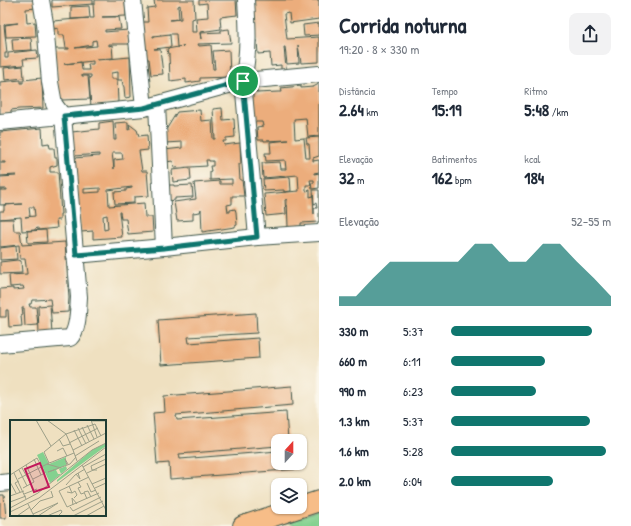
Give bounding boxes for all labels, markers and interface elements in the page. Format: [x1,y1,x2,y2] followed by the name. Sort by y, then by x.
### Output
[339,10,466,40] text: Corrida noturna
[569,13,611,55] button: share
[339,40,419,58] text: 19:20 · 8 × 330 m
[226,64,260,98] pin
[232,70,254,92] icon: arrive
[339,84,375,98] text: Distância
[432,84,458,98] text: Tempo
[524,84,547,98] text: Ritmo
[339,98,364,121] text: 2.64
[432,98,461,121] text: 15:19
[524,98,549,121] text: 5:48
[364,105,378,119] text: km
[549,105,568,119] text: /km
[339,152,373,166] text: Elevação
[432,152,477,166] text: Batimentos
[524,152,540,166] text: kcal
[339,166,355,189] text: 32
[432,166,453,189] text: 162
[524,166,544,189] text: 184
[355,173,365,187] text: m
[453,173,472,187] text: bpm
[339,212,379,230] text: Elevação
[571,212,611,230] text: 52–55 m
[339,322,368,340] text: 330 m
[403,322,424,340] text: 5:37
[339,352,367,370] text: 660 m
[403,352,421,370] text: 6:11
[339,382,366,400] text: 990 m
[403,382,423,400] text: 6:23
[339,412,370,430] text: 1.3 km
[403,412,424,430] text: 5:37
[10,420,106,516] inset map
[271,434,307,470] north arrow
[271,434,307,514] map controls
[339,442,369,460] text: 1.6 km
[403,442,423,460] text: 5:28
[339,472,371,490] text: 2.0 km
[403,472,422,490] text: 6:04
[271,478,307,514] button: layers

